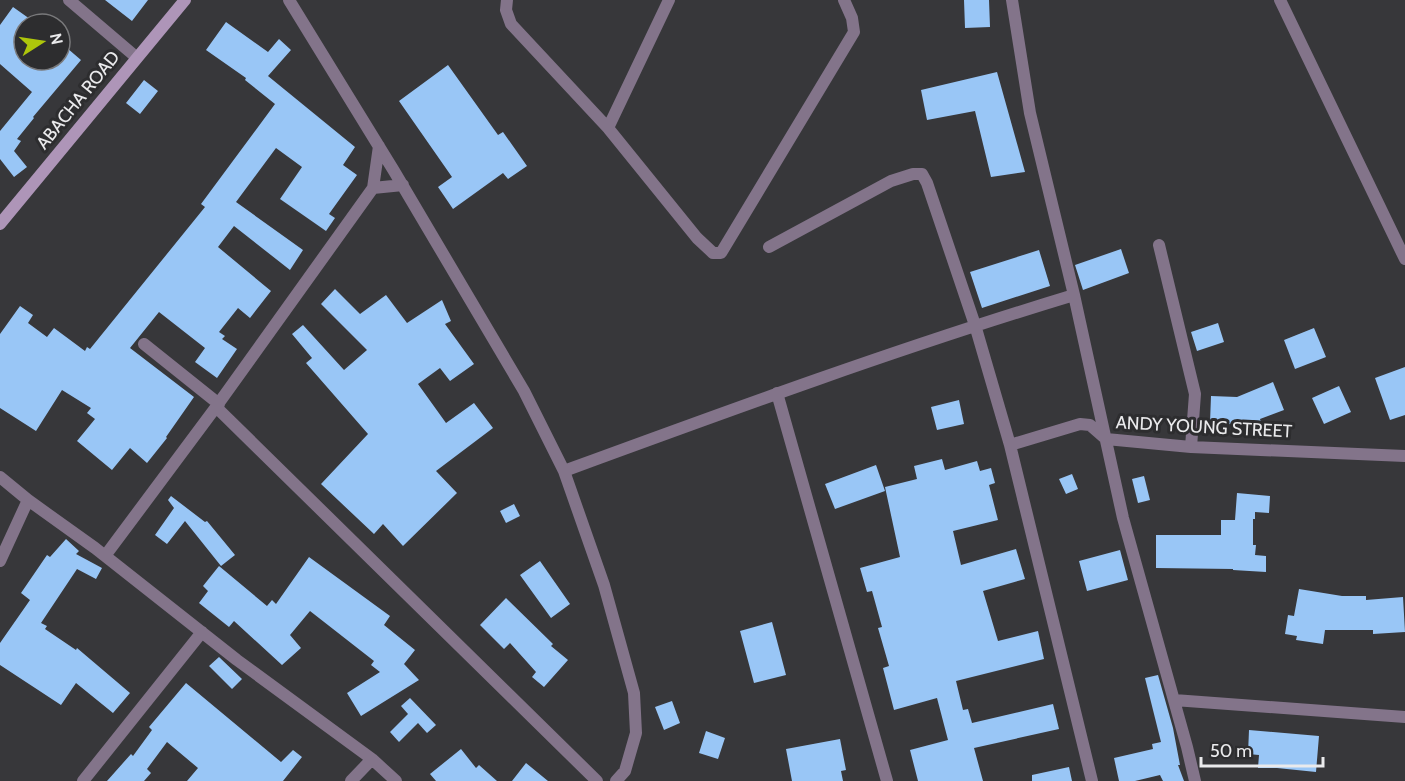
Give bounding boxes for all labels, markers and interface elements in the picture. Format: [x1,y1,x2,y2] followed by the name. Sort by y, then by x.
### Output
[12,12,72,72] north arrow
[46,31,67,46] text: N
[32,46,124,154] street label: ABACHA ROAD
[1115,411,1293,443] street label: ANDY YOUNG STREET
[1201,730,1322,768] scale bar
[1210,740,1252,762] text: 50 m

